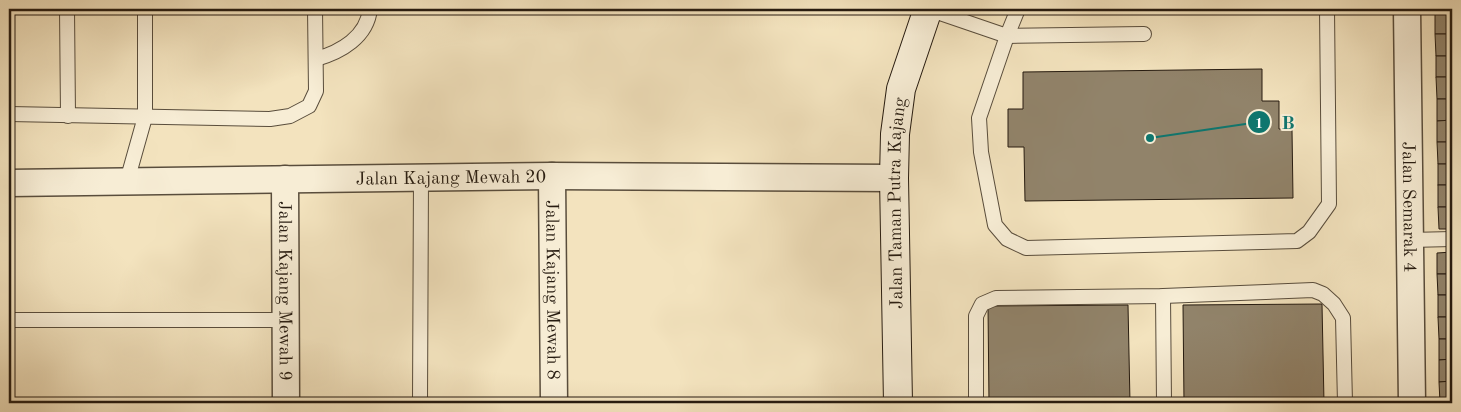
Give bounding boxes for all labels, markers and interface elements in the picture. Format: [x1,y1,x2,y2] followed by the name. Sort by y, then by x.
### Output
[886,96,910,309] street label: Jalan Taman Putra Kajang
[1246,105,1305,139] callout: B
[1281,115,1295,134] text: B
[1255,117,1263,132] text: 1
[1399,141,1418,273] street label: Jalan Semarak 4
[356,168,546,189] street label: Jalan Kajang Mewah 20
[542,200,562,380] street label: Jalan Kajang Mewah 8
[275,201,294,381] street label: Jalan Kajang Mewah 9

